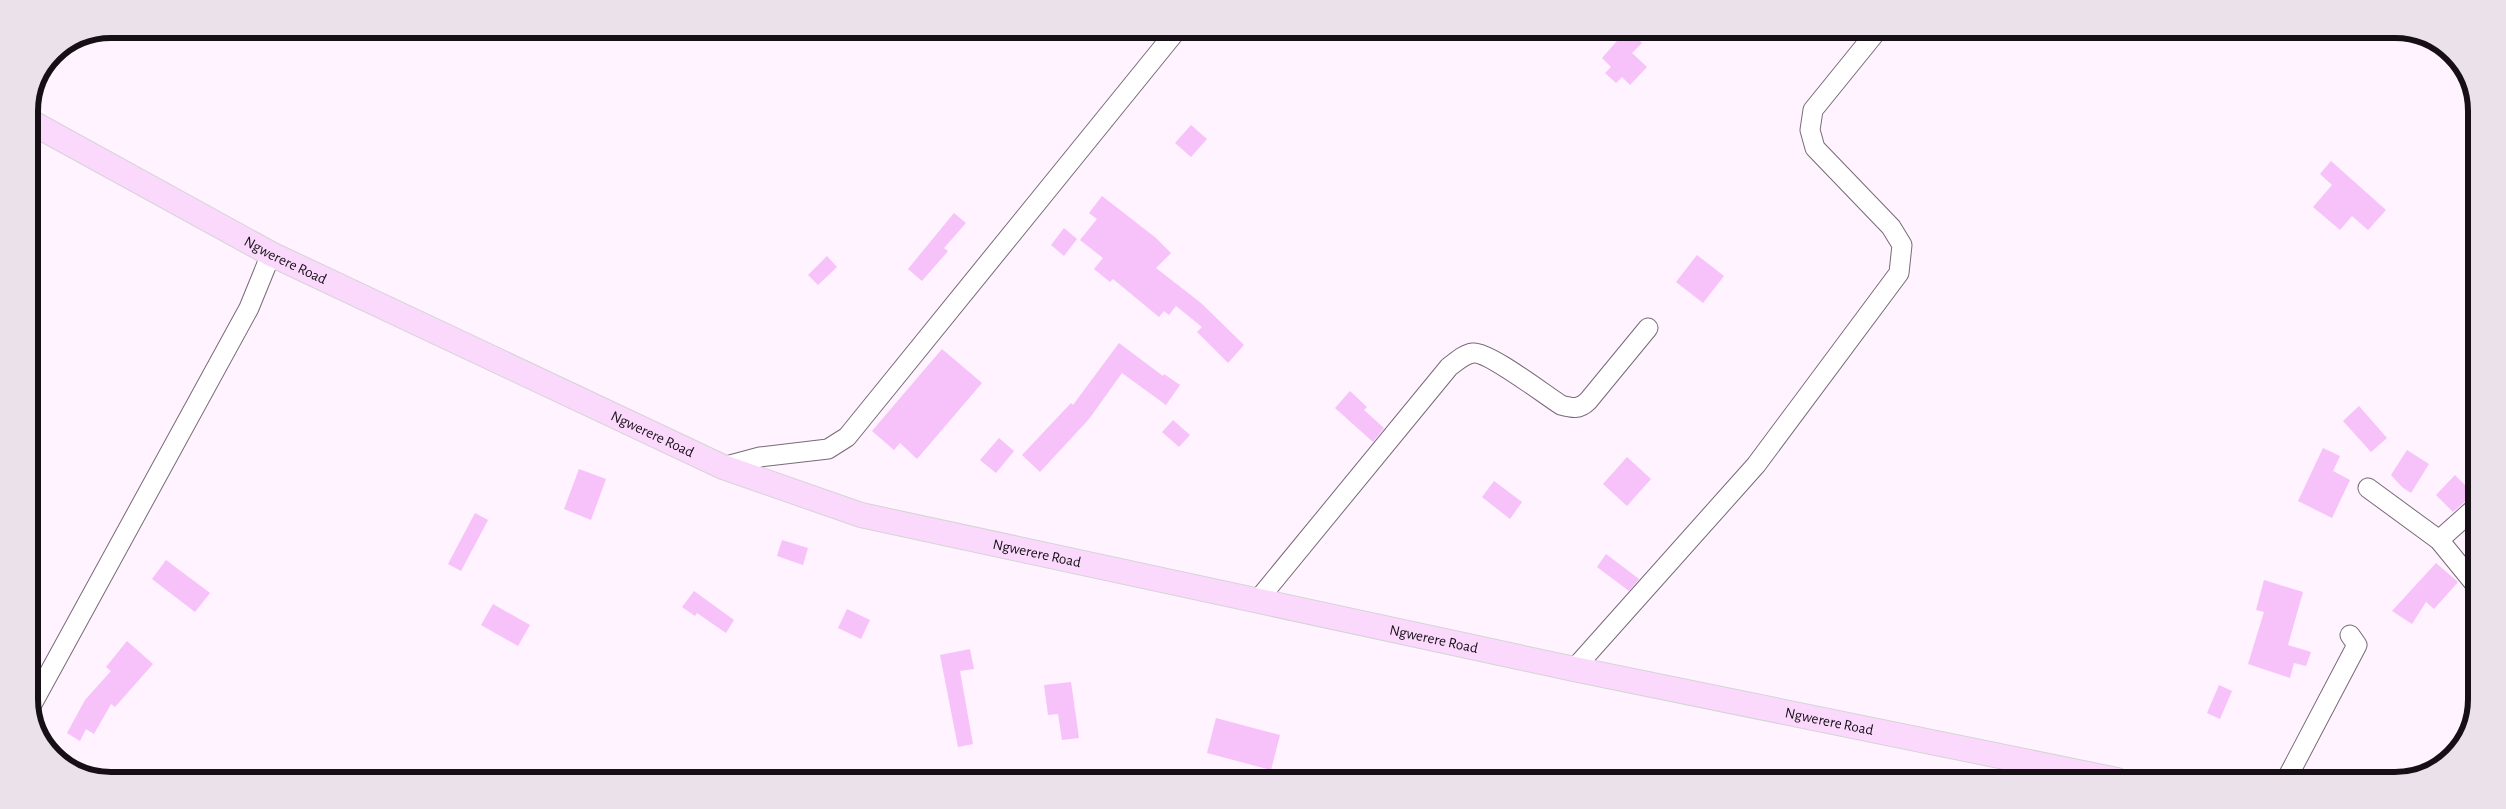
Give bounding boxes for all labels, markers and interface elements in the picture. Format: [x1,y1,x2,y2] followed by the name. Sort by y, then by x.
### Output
[242,234,329,287] street label: Ngwerere Road
[609,408,696,460] street label: Ngwerere Road
[991,537,1083,570] street label: Ngwerere Road
[1388,622,1479,656] street label: Ngwerere Road
[1784,705,1875,738] street label: Ngwerere Road

